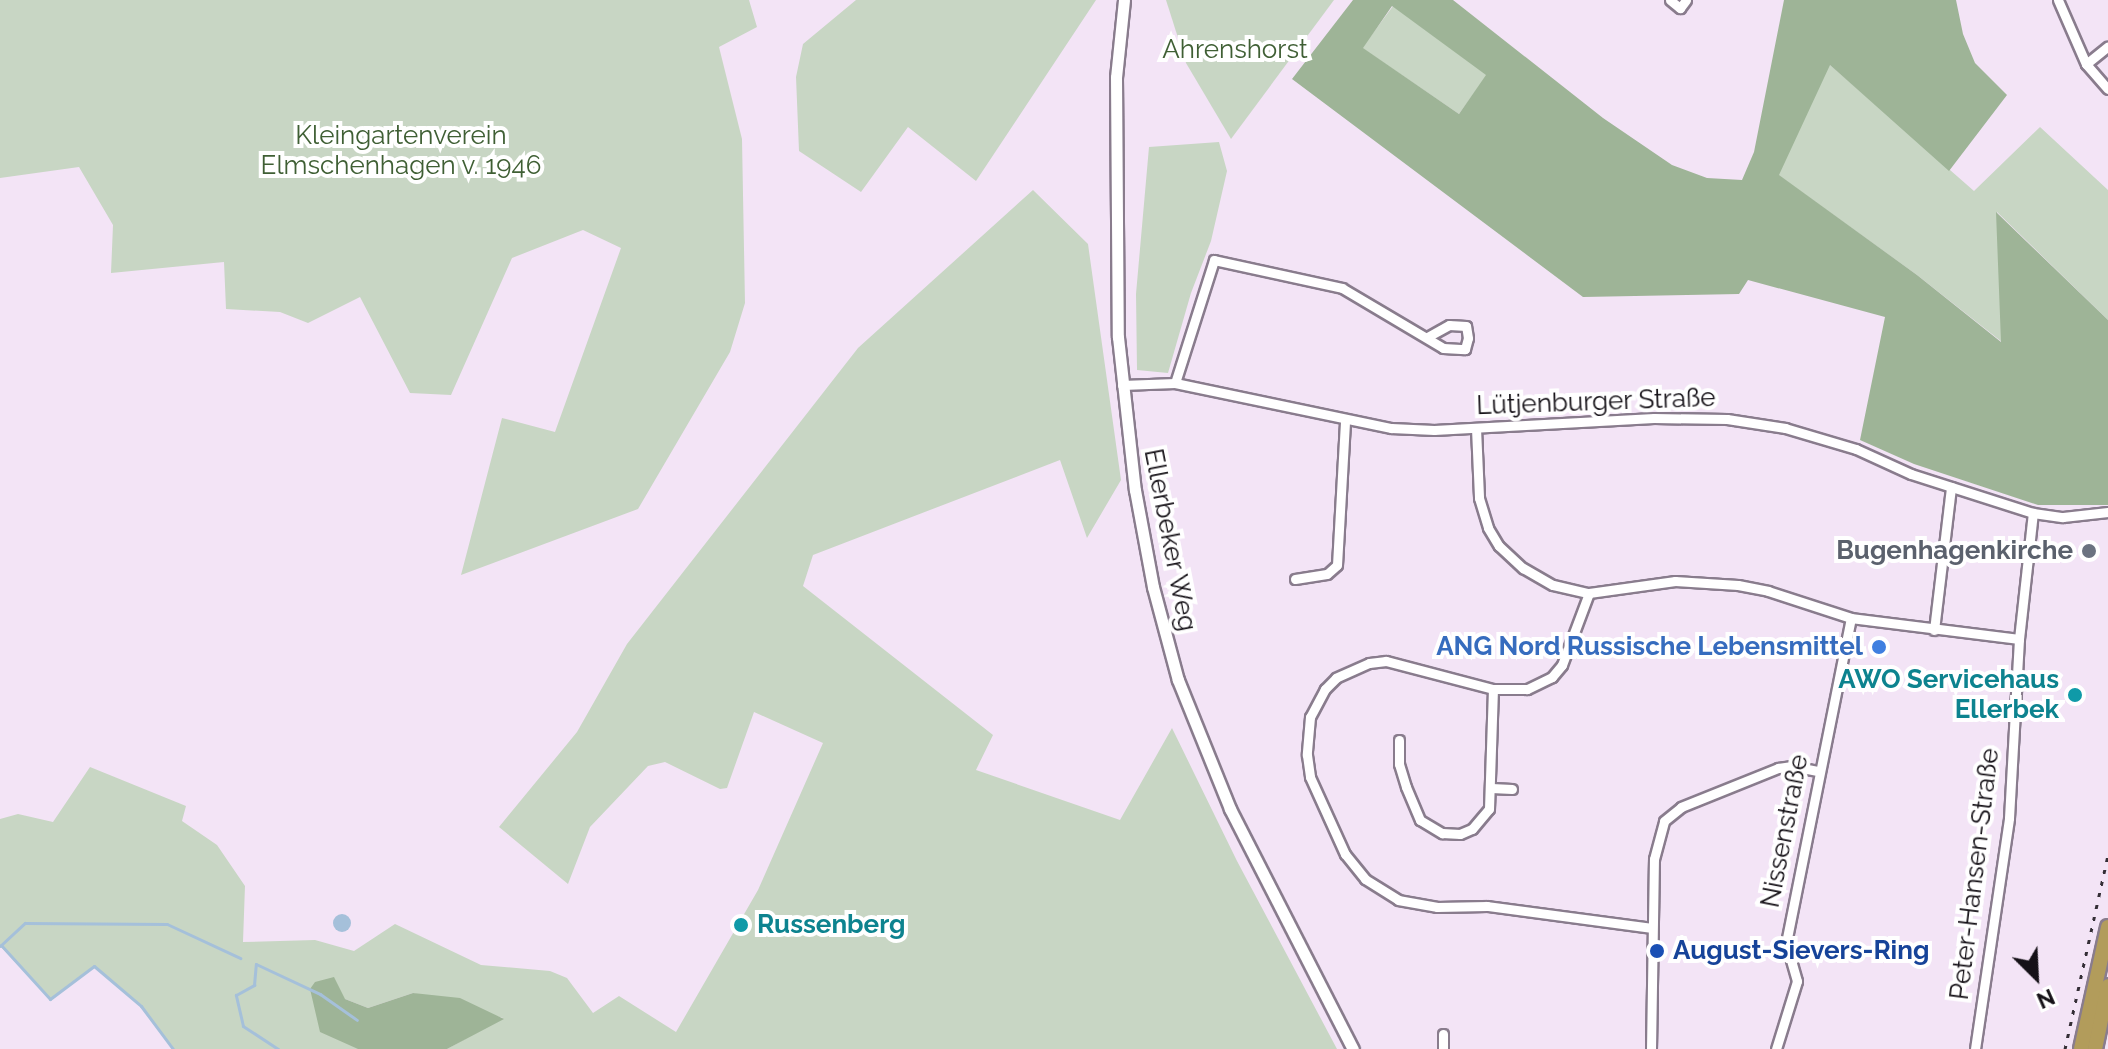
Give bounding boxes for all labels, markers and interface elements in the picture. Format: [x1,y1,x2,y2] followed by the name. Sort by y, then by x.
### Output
[1162,34,1308,66] park label: Ahrenshorst
[260,120,542,182] park label: Kleingartenverein Elmschenhagen v. 1946
[1476,382,1716,422] street label: Lütjenburger Straße
[1137,445,1203,635] street label: Ellerbeker Weg
[1836,535,2073,567] place label: Bugenhagenkirche
[2080,542,2098,560] marker: Bugenhagenkirche
[1436,631,1863,663] place label: ANG Nord Russische Lebensmittel
[1870,638,1888,656] marker: ANG Nord Russische Lebensmittel
[1838,664,2059,726] place label: AWO Servicehaus Ellerbek
[2066,686,2084,704] marker: AWO Servicehaus Ellerbek
[1944,746,2006,1002] street label: Peter-Hansen-Straße
[1755,752,1815,910] street label: Nissenstraße
[757,909,906,941] place label: Russenberg
[732,916,750,934] marker: Russenberg
[1673,935,1929,967] place label: August-Sievers-Ring
[1996,937,2076,1017] north arrow
[1648,942,1666,960] marker: August-Sievers-Ring
[2033,984,2059,1014] text: N

